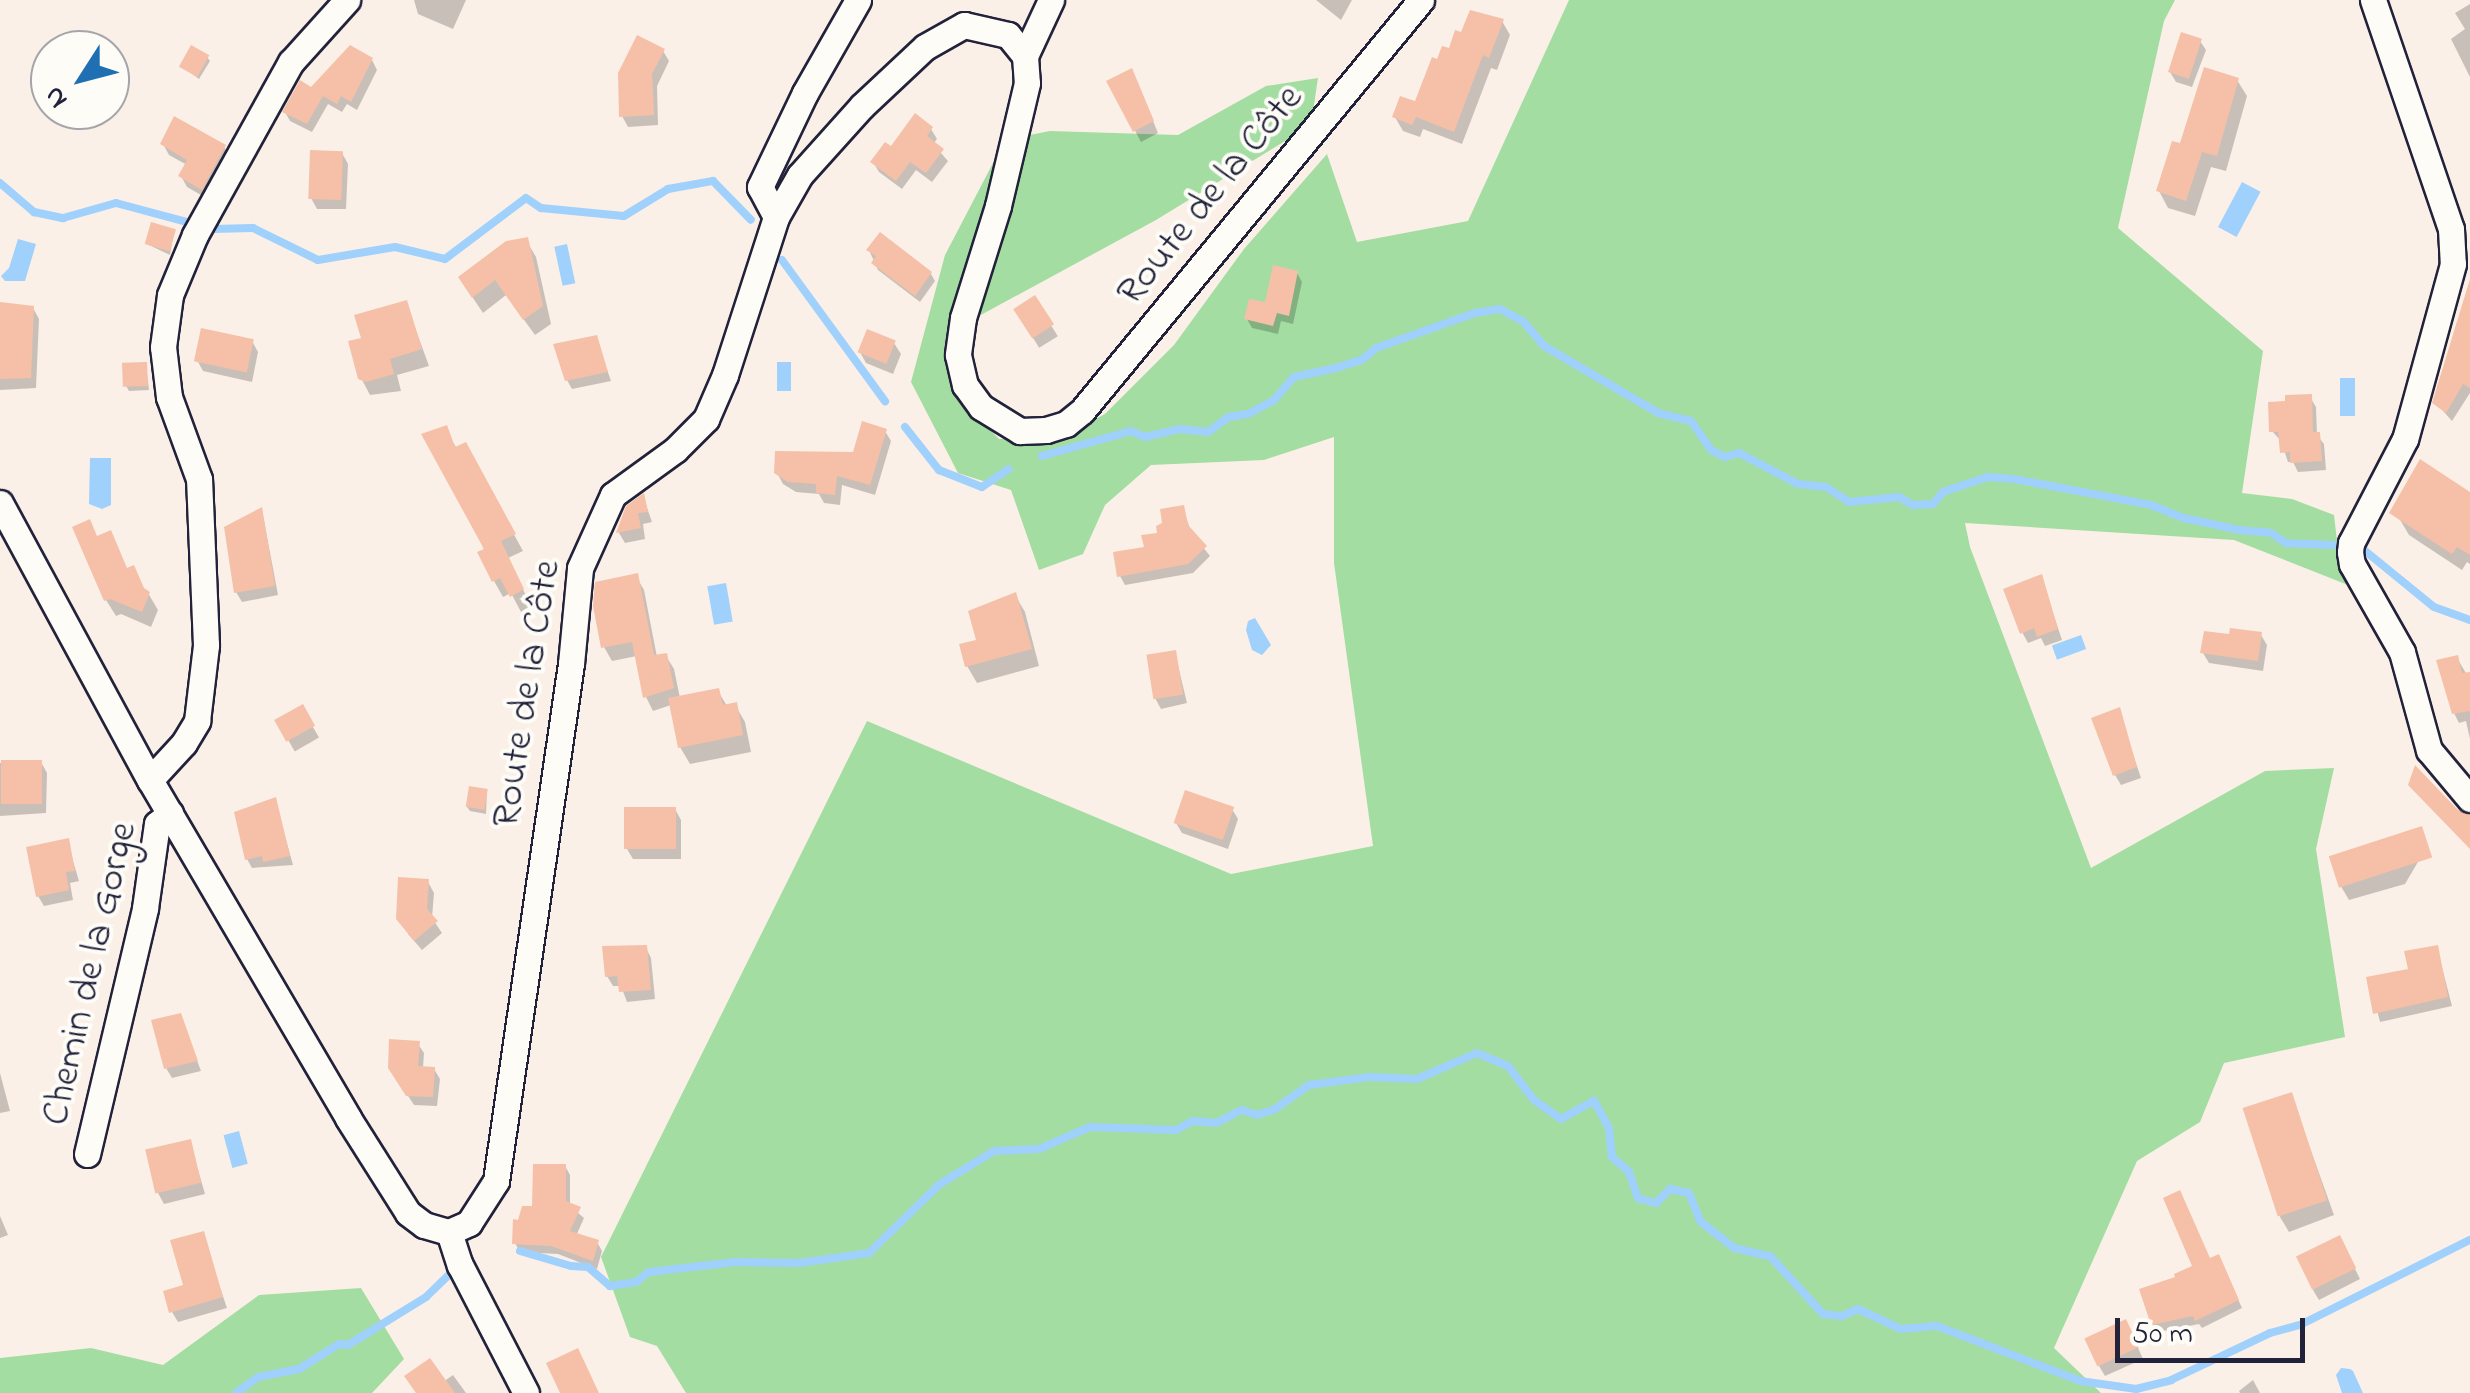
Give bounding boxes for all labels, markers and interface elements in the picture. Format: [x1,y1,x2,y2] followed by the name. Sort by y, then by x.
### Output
[30,30,130,130] north arrow
[1107,76,1315,316] street label: Route de la Côte
[35,77,79,116] text: N
[483,557,573,831] street label: Route de la Côte
[33,818,149,1130] street label: Chemin de la Gorge
[2120,1298,2310,1360] scale bar
[2132,1313,2193,1357] text: 50 m

